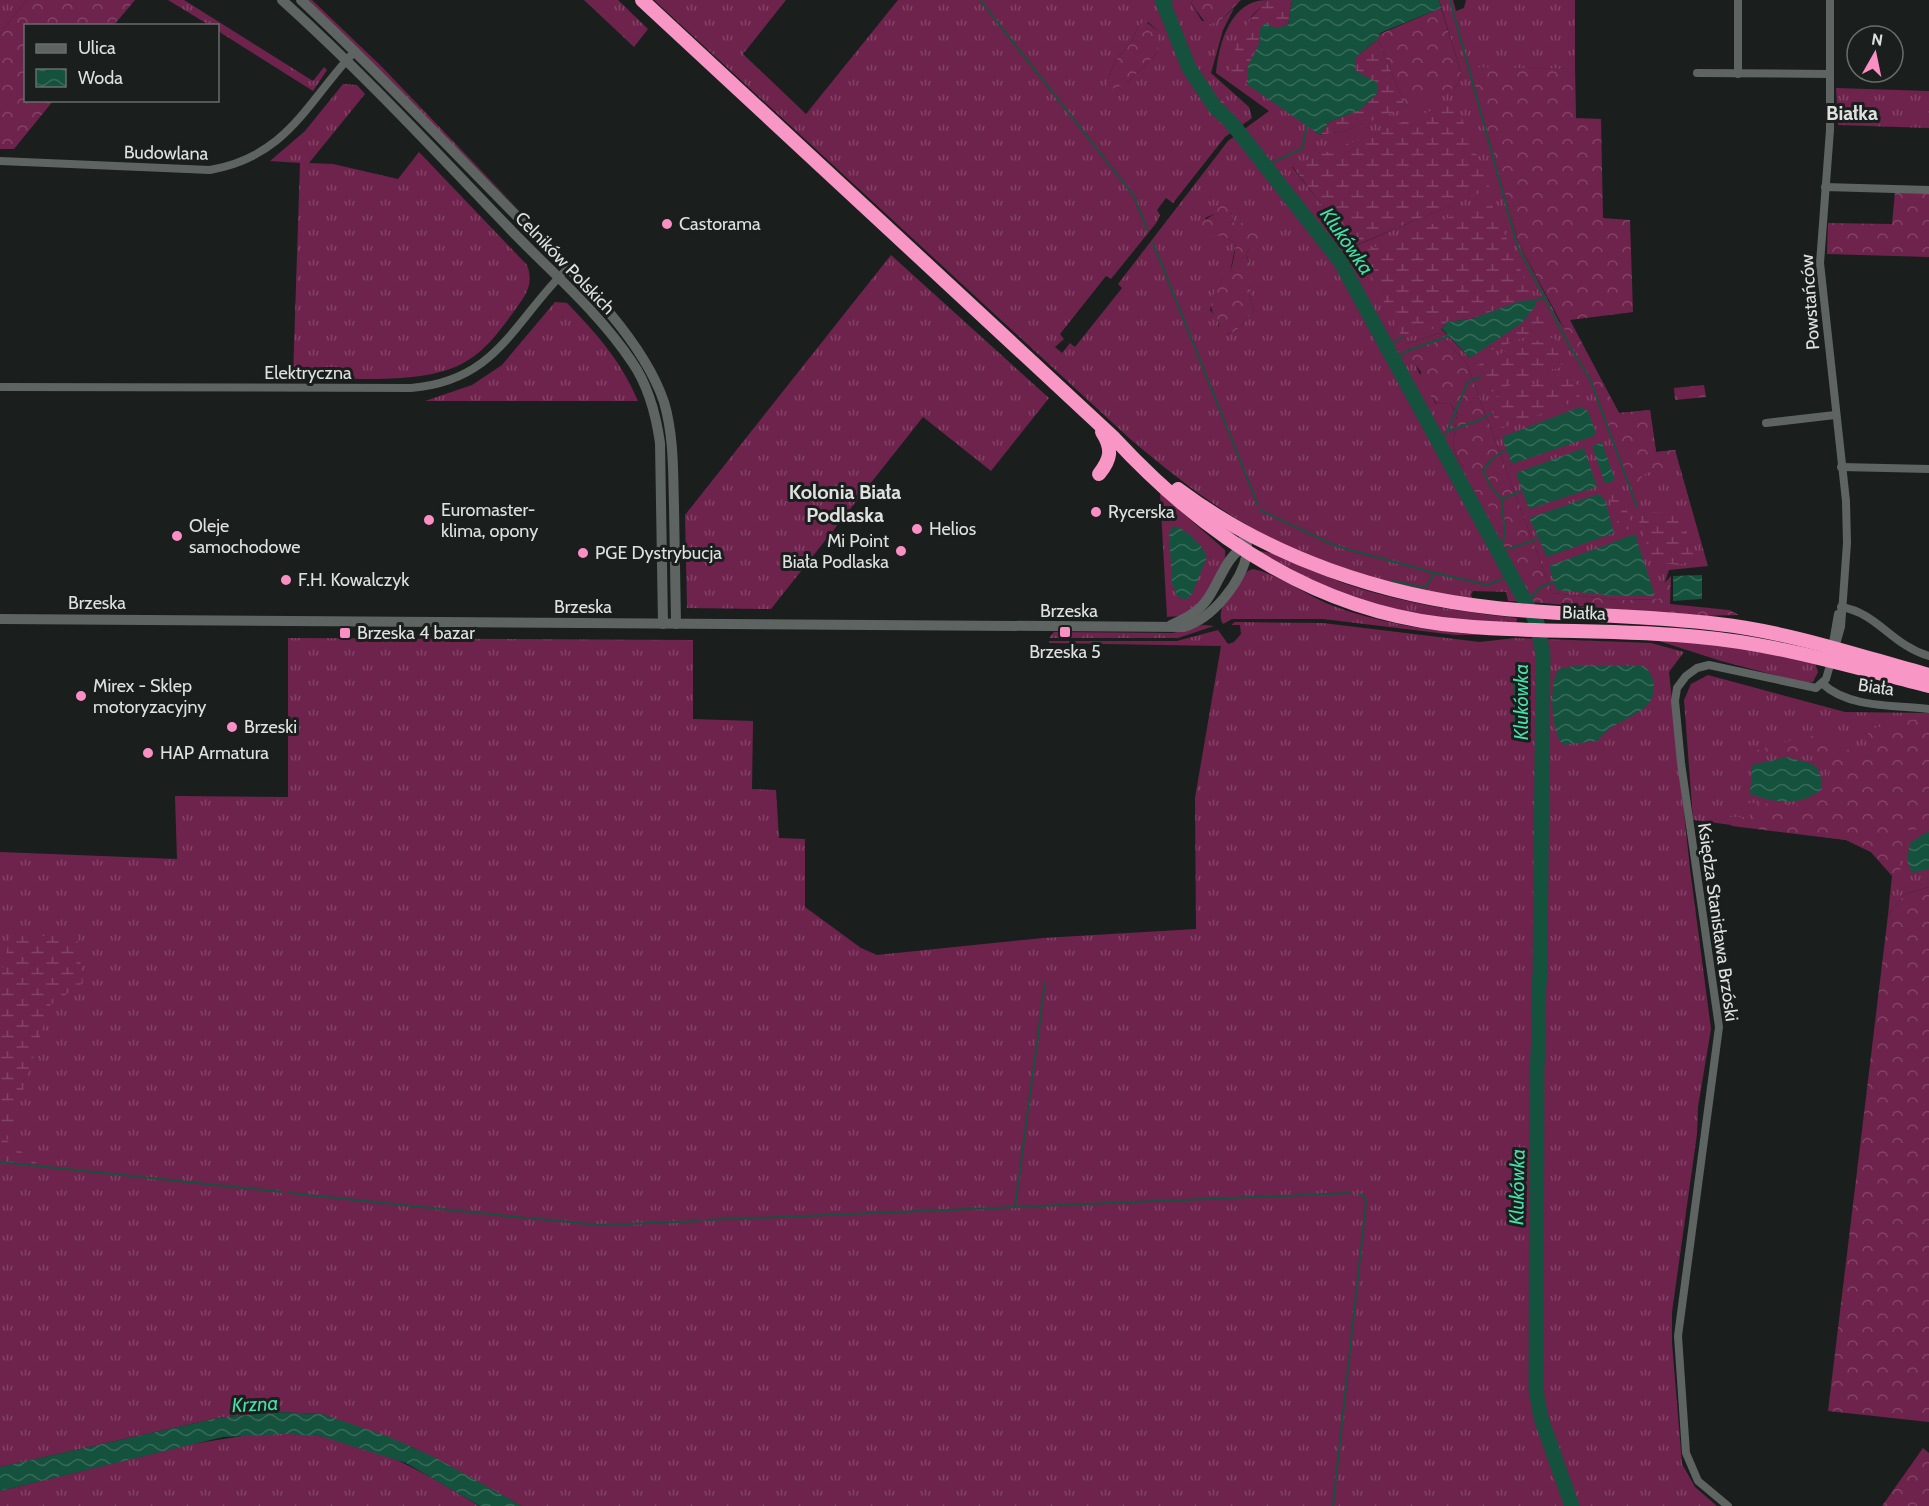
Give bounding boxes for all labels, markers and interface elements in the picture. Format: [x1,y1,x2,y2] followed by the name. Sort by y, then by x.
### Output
[24,24,219,102] legend
[1845,24,1905,84] north arrow
[1870,29,1884,50] text: N
[78,37,116,59] text: Ulica
[78,67,123,89] text: Woda
[1826,101,1878,125] district label: Białka
[124,141,209,165] street label: Budowlana
[1315,203,1379,279] water label: Klukówka
[510,207,620,319] street label: Celników Polskich
[679,213,761,235] place label: Castorama
[660,217,674,231] marker: Castorama
[1796,253,1824,351] street label: Powstańców
[264,362,352,384] street label: Elektryczna
[789,480,901,527] district label: Kolonia Biała Podlaska
[441,499,538,542] place label: Euromaster- klima, opony
[1108,501,1175,523] place label: Rycerska
[1089,505,1103,519] marker: Rycerska
[422,513,436,527] marker: Euromaster- klima, opony
[189,515,301,558] place label: Oleje samochodowe
[929,518,976,540] place label: Helios
[910,522,924,536] marker: Helios
[170,529,184,543] marker: Oleje samochodowe
[782,530,889,573] place label: Mi Point Biała Podlaska
[595,542,722,564] place label: PGE Dystrybucja
[894,544,908,558] marker: Mi Point Biała Podlaska
[576,546,590,560] marker: PGE Dystrybucja
[298,569,410,591] place label: F.H. Kowalczyk
[279,573,293,587] marker: F.H. Kowalczyk
[68,592,126,614] street label: Brzeska
[554,596,612,618] street label: Brzeska
[1040,600,1098,622] street label: Brzeska
[1562,601,1607,625] street label: Białka
[357,622,475,644] place label: Brzeska 4 bazar
[1058,625,1072,639] marker: Brzeska 5
[338,626,352,640] marker: Brzeska 4 bazar
[1029,641,1101,663] place label: Brzeska 5
[1509,664,1533,740] water label: Klukówka
[1857,674,1896,700] street label: Biała
[93,675,206,718] place label: Mirex - Sklep motoryzacyjny
[74,689,88,703] marker: Mirex - Sklep motoryzacyjny
[244,716,297,738] place label: Brzeski
[225,720,239,734] marker: Brzeski
[160,742,269,764] place label: HAP Armatura
[141,746,155,760] marker: HAP Armatura
[1693,821,1743,1023] street label: Księdza Stanisława Brzóski
[1504,1149,1530,1225] water label: Klukówka
[231,1391,279,1417] water label: Krzna

